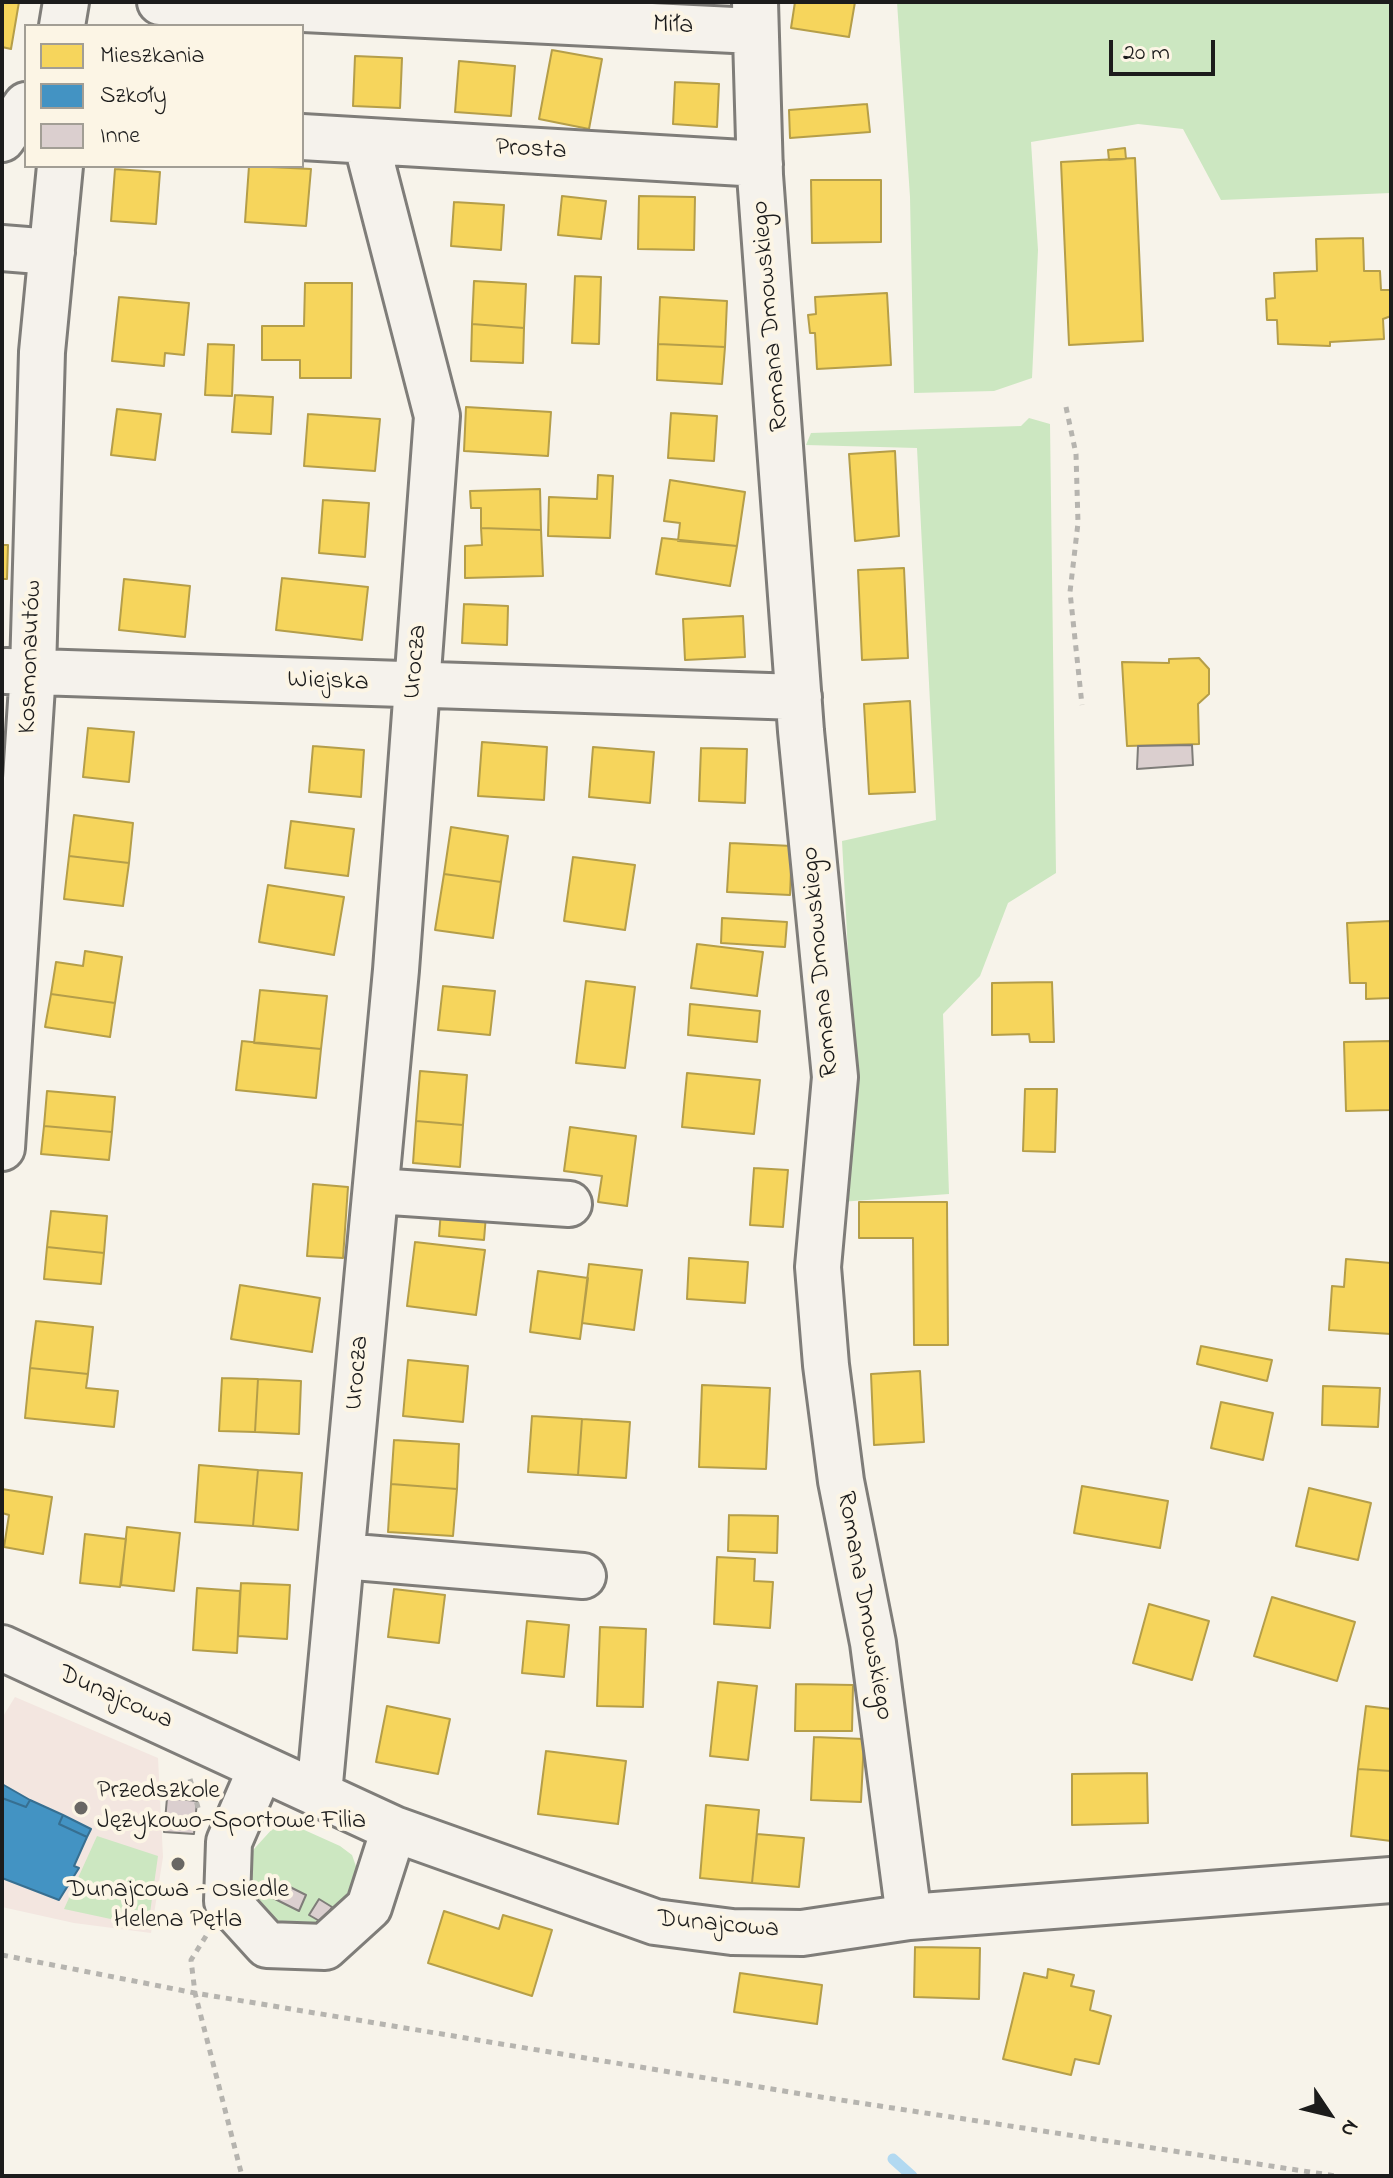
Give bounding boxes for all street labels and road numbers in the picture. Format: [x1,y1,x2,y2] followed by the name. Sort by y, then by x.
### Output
[652,10,694,44] street label: Miła
[495,134,567,168] street label: Prosta
[746,199,798,433] street label: Romana Dmowskiego
[14,579,50,735] street label: Kosmonautów
[398,624,436,700] street label: Urocza
[287,666,369,700] street label: Wiejska
[796,845,848,1079] street label: Romana Dmowskiego
[340,1335,378,1411] street label: Urocza
[828,1489,898,1723] street label: Romana Dmowskiego
[53,1660,177,1738] street label: Dunajcowa
[656,1905,780,1947] street label: Dunajcowa

